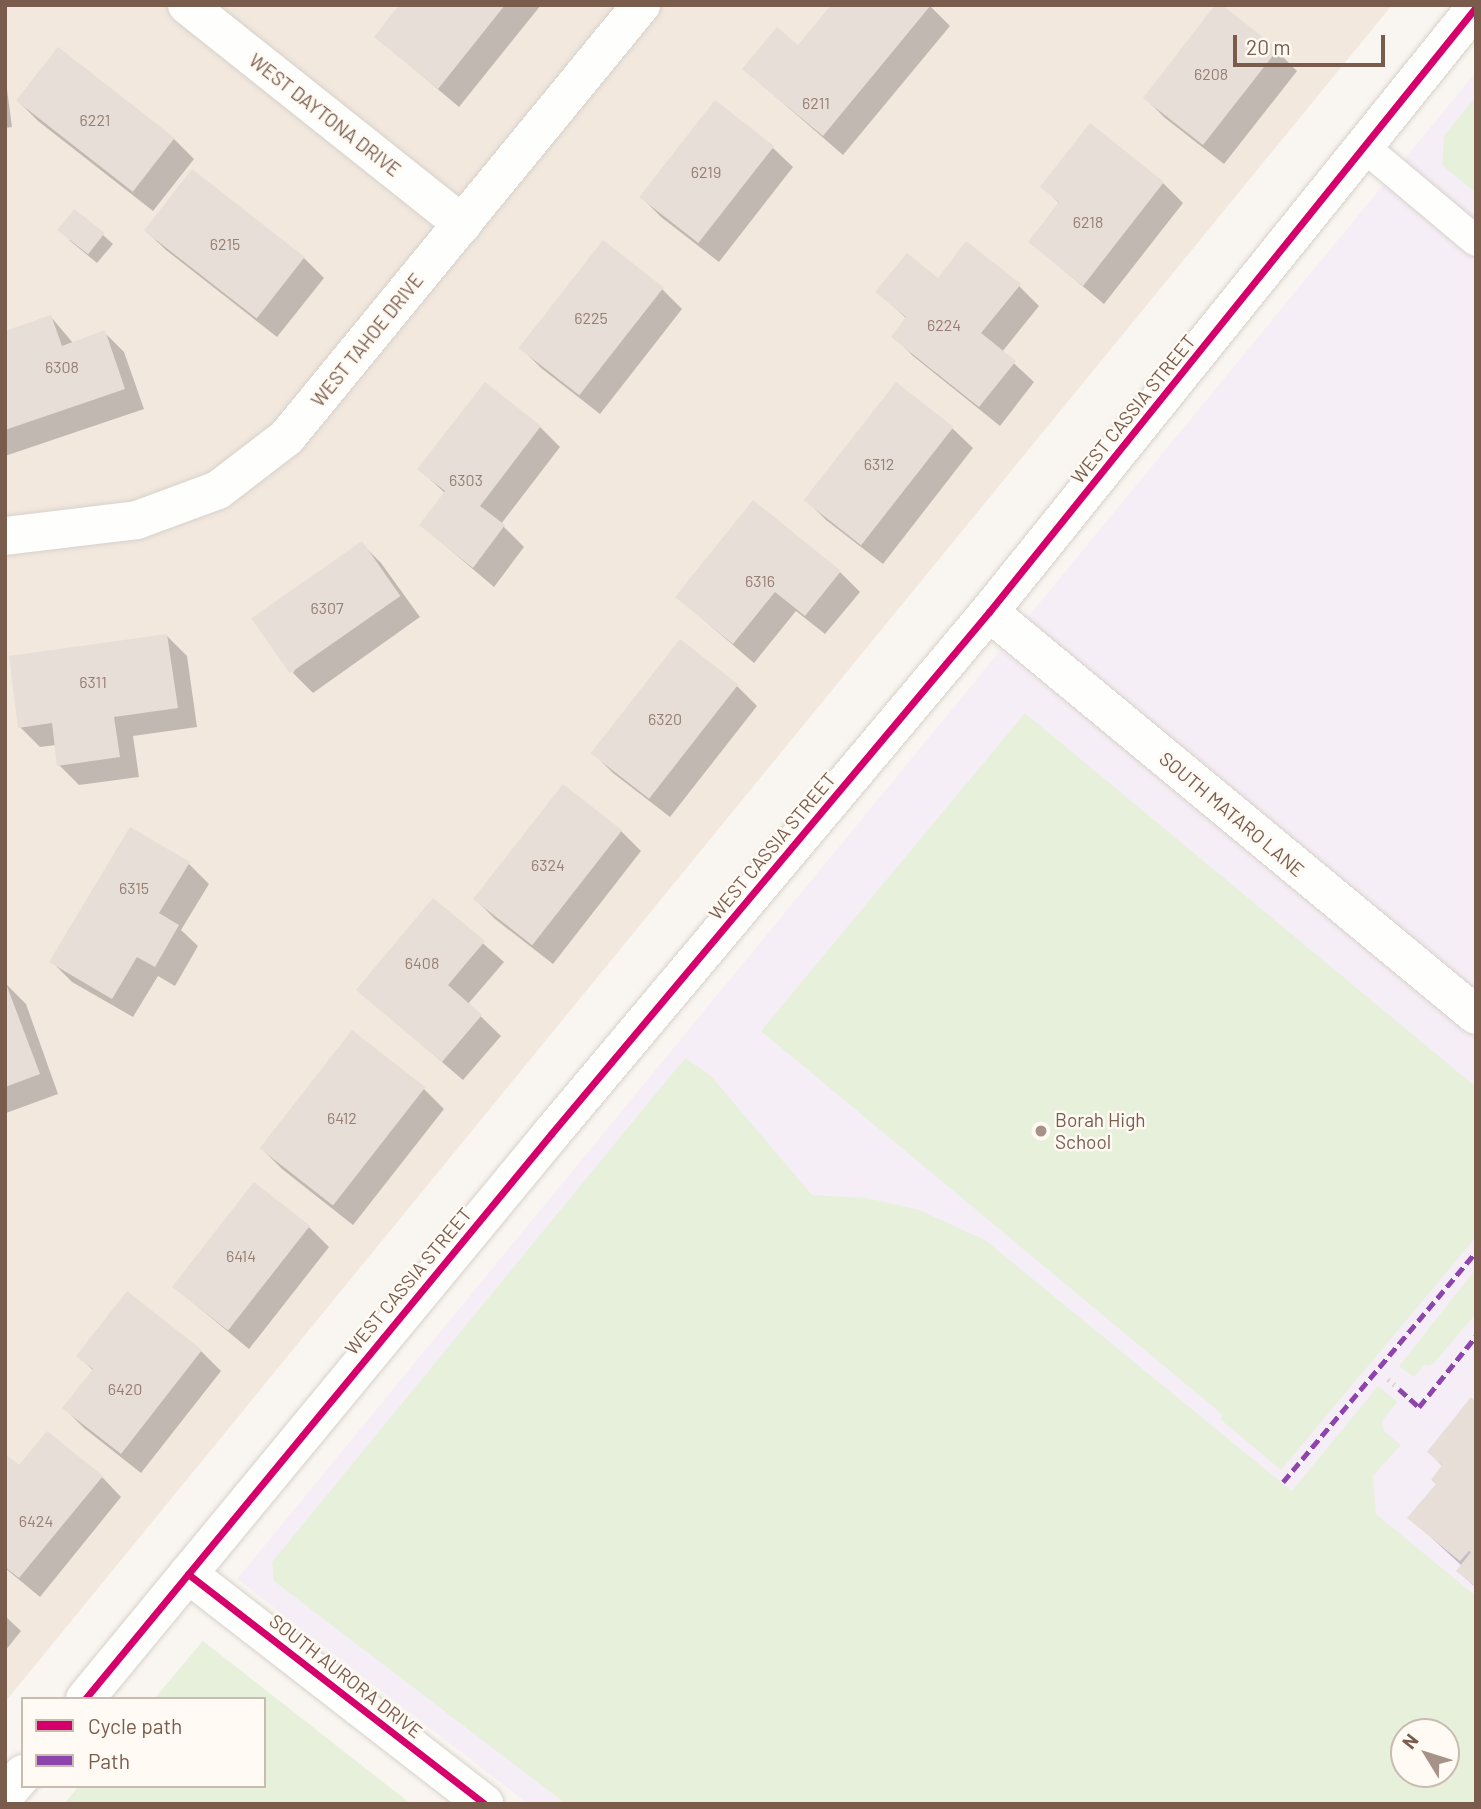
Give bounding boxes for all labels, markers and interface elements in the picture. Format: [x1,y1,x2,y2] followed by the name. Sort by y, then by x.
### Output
[1236,21,1388,65] scale bar
[1246,34,1291,59] text: 20 m
[245,49,405,181] street label: WEST DAYTONA DRIVE
[1194,64,1228,84] house number: 6208
[802,93,830,113] house number: 6211
[80,110,110,130] house number: 6221
[691,162,721,182] house number: 6219
[1073,212,1103,232] house number: 6218
[210,234,240,254] house number: 6215
[306,269,428,411] street label: WEST TAHOE DRIVE
[574,308,608,328] house number: 6225
[927,315,961,335] house number: 6224
[1066,330,1200,488] street label: WEST CASSIA STREET
[45,357,79,377] house number: 6308
[864,454,894,474] house number: 6312
[449,470,483,490] house number: 6303
[745,571,775,591] house number: 6316
[310,598,344,618] house number: 6307
[79,672,107,692] house number: 6311
[648,709,682,729] house number: 6320
[1155,747,1309,881] street label: SOUTH MATARO LANE
[704,768,840,924] street label: WEST CASSIA STREET
[531,855,565,875] house number: 6324
[119,878,149,898] house number: 6315
[405,953,439,973] house number: 6408
[327,1108,357,1128] house number: 6412
[1055,1109,1146,1153] place label: Borah High School
[1033,1123,1049,1139] marker: Borah High School
[340,1203,476,1359] street label: WEST CASSIA STREET
[226,1246,256,1266] house number: 6414
[108,1379,142,1399] house number: 6420
[19,1511,53,1531] house number: 6424
[265,1609,427,1743] street label: SOUTH AURORA DRIVE
[21,1697,266,1788] legend
[88,1713,182,1738] text: Cycle path
[1390,1718,1460,1788] north arrow
[1397,1729,1423,1753] text: N
[88,1748,130,1773] text: Path

